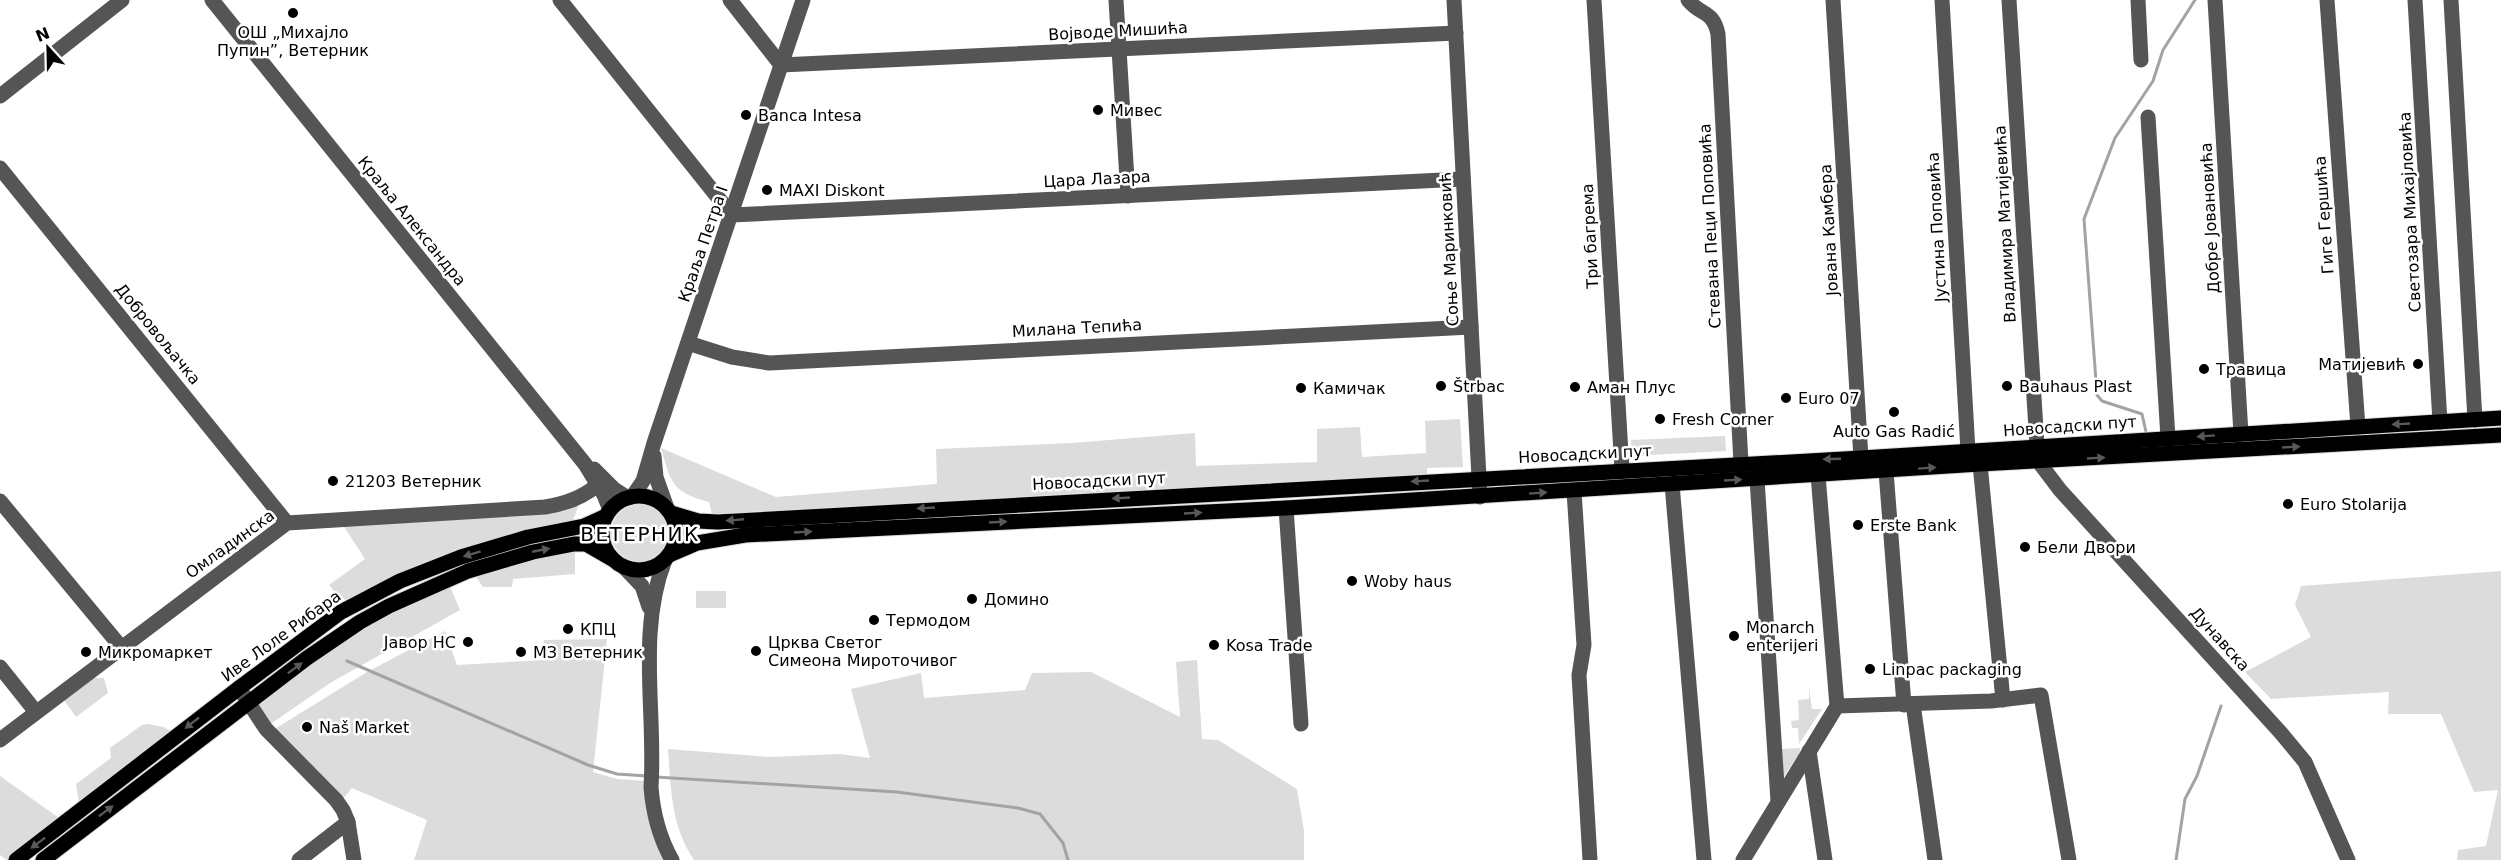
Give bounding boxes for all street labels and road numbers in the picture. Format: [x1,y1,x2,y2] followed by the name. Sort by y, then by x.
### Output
[1048,18,1188,44] street label: Војводе Мишића
[2395,111,2425,313] street label: Светозара Михајловића
[1695,123,1725,329] street label: Стевана Пеци Поповића
[1990,125,2020,323] street label: Владимира Матијевића
[2197,142,2223,294] street label: Добре Јовановића
[354,152,470,290] street label: Краља Александра
[1924,152,1950,303] street label: Јустина Поповића
[2310,155,2338,275] street label: Гиге Гершића
[1816,164,1842,297] street label: Јована Камбера
[1043,167,1151,191] street label: Цара Лазара
[1435,171,1463,327] street label: Соње Маринковић
[674,183,732,305] street label: Краља Петра I
[1578,183,1602,290] street label: Три багрема
[111,280,205,388] street label: Добровољачка
[1011,315,1143,341] street label: Милана Тепића
[2003,412,2137,440] street label: Новосадски пут
[1518,441,1652,467] street label: Новосадски пут
[1032,468,1166,494] street label: Новосадски пут
[182,505,278,583] street label: Омладинска
[218,586,344,686] street label: Иве Лоле Рибара
[2186,603,2254,675] street label: Дунавска

